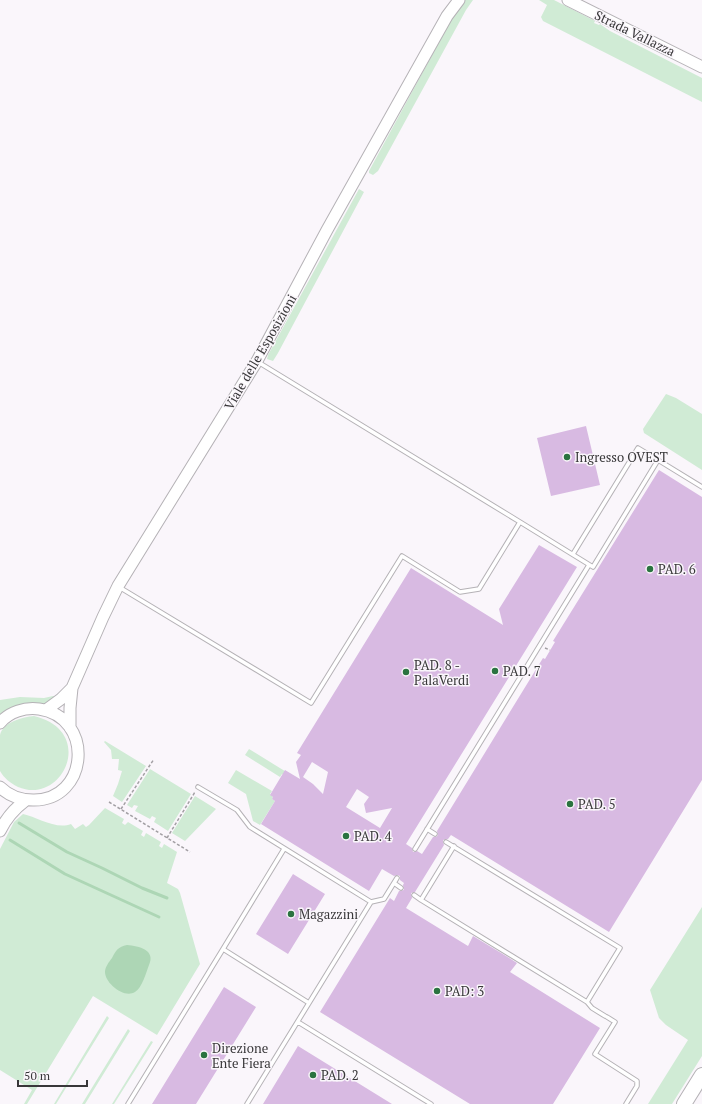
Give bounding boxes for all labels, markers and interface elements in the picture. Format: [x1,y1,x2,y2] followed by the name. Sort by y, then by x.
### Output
[592,6,679,60] street label: Strada Vallazza
[220,291,300,413] street label: Viale delle Esposizioni
[575,448,668,466] place label: Ingresso OVEST
[562,452,572,462] marker: Ingresso OVEST
[658,560,696,578] place label: PAD. 6
[645,564,655,574] marker: PAD. 6
[414,656,469,689] place label: PAD. 8 - PalaVerdi
[503,662,541,680] place label: PAD. 7
[490,666,500,676] marker: PAD. 7
[401,667,411,677] marker: PAD. 8 - PalaVerdi
[578,795,616,813] place label: PAD. 5
[565,799,575,809] marker: PAD. 5
[354,827,392,845] place label: PAD. 4
[341,831,351,841] marker: PAD. 4
[299,905,358,923] place label: Magazzini
[286,909,296,919] marker: Magazzini
[445,982,484,1000] place label: PAD: 3
[432,986,442,996] marker: PAD: 3
[212,1039,271,1072] place label: Direzione Ente Fiera
[199,1050,209,1060] marker: Direzione Ente Fiera
[18,1062,87,1088] scale bar
[321,1066,359,1084] place label: PAD. 2
[24,1068,51,1083] text: 50 m
[308,1070,318,1080] marker: PAD. 2

